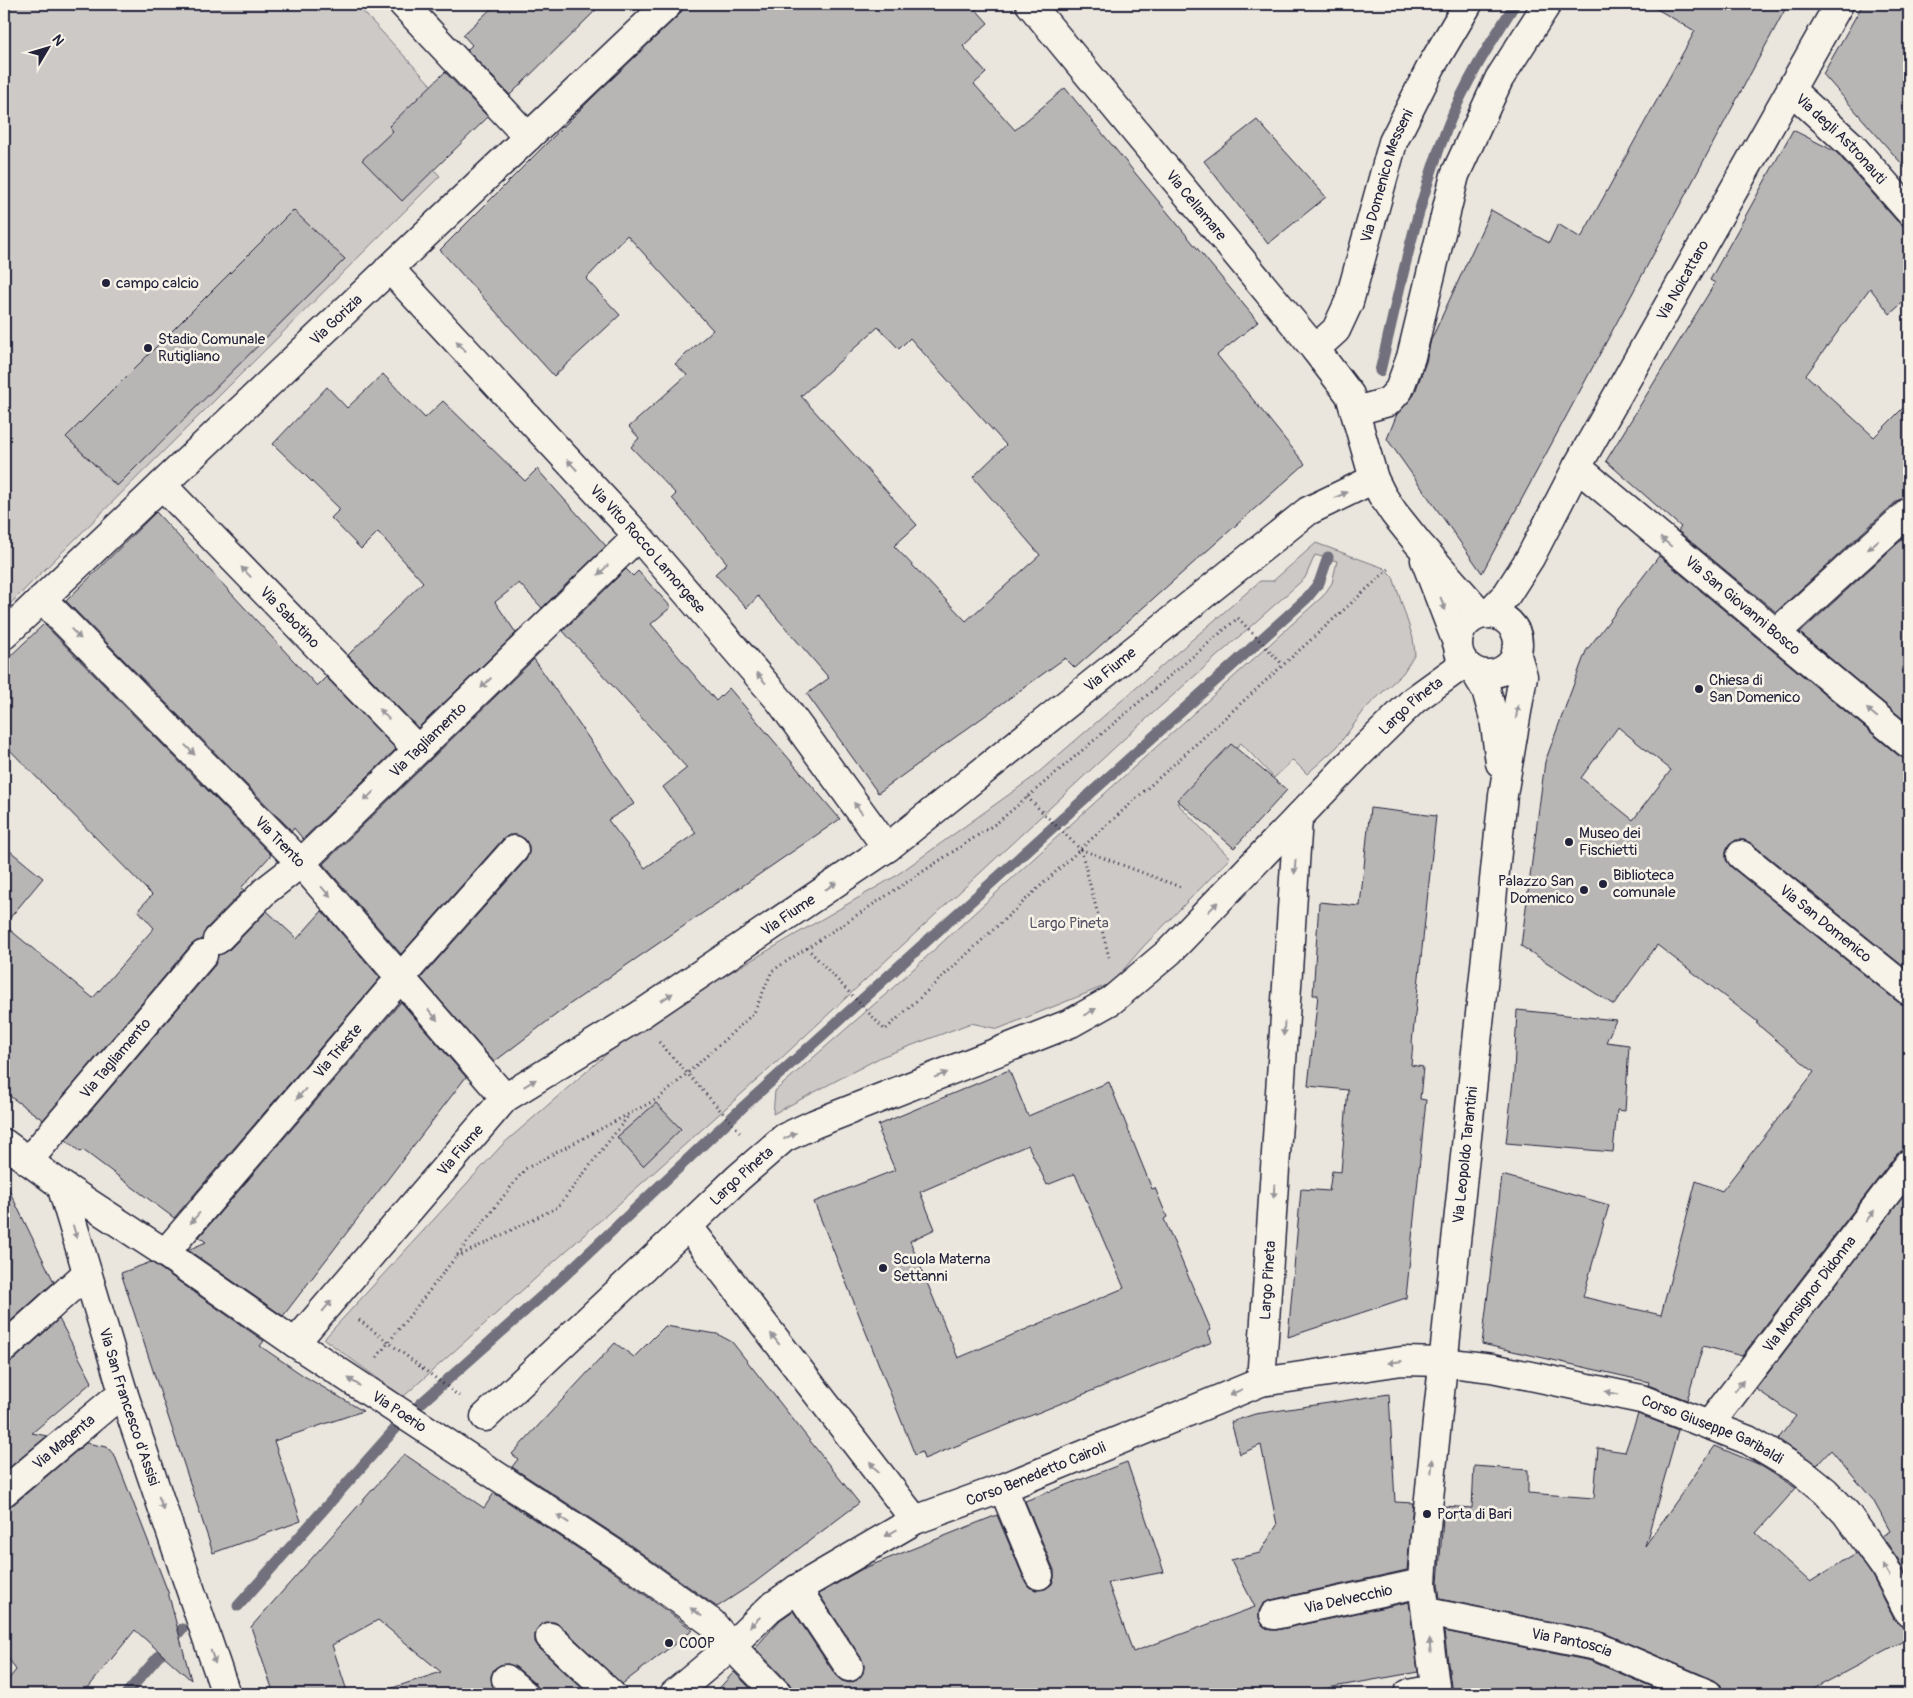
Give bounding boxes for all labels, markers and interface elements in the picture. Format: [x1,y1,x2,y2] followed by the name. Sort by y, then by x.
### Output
[22,22,72,72] north arrow
[48,31,67,49] text: N
[1791,90,1890,189] street label: Via degli Astronauti
[1357,106,1418,245] street label: Via Domenico Messeni
[1161,167,1231,245] street label: Via Cellamare
[1653,237,1713,324] street label: Via Noicattaro
[116,274,199,293] place label: campo calcio
[100,277,112,289] marker: campo calcio
[306,290,367,349] street label: Via Gorizia
[158,330,266,366] place label: Stadio Comunale Rutigliano
[456,340,467,353] one-way arrow
[142,342,154,354] marker: Stadio Comunale Rutigliano
[566,460,578,472] one-way arrow
[585,481,710,618] street label: Via Vito Rocco Lamorgese
[1334,491,1348,499] one-way arrow
[1660,536,1673,547] one-way arrow
[1868,539,1880,551] one-way arrow
[1681,552,1804,659] street label: Via San Giovanni Bosco
[597,564,609,576] one-way arrow
[240,567,252,579] one-way arrow
[255,583,324,653] street label: Via Sabotino
[1439,597,1447,612] one-way arrow
[70,627,82,639] one-way arrow
[1080,643,1141,696] street label: Via Fiume
[1709,671,1800,707] place label: Chiesa di San Domenico
[755,673,767,685] one-way arrow
[1375,673,1447,739] street label: Largo Pineta
[480,677,492,689] one-way arrow
[1693,683,1705,695] marker: Chiesa di San Domenico
[386,699,471,782] street label: Via Tagliamento
[1513,704,1521,720] one-way arrow
[1865,707,1878,718] one-way arrow
[378,709,390,721] one-way arrow
[184,744,196,756] one-way arrow
[364,790,376,802] one-way arrow
[853,802,864,815] one-way arrow
[250,812,309,872] street label: Via Trento
[1579,824,1641,860] place label: Museo dei Fischietti
[1563,836,1575,848] marker: Museo dei Fischietti
[1291,859,1299,875] one-way arrow
[1613,866,1676,902] place label: Biblioteca comunale
[1498,872,1574,908] place label: Palazzo San Domenico
[1597,878,1609,890] marker: Biblioteca comunale
[824,881,838,891] one-way arrow
[1775,881,1875,967] street label: Via San Domenico
[1578,884,1590,896] marker: Palazzo San Domenico
[321,886,332,899] one-way arrow
[758,890,820,940] street label: Via Fiume
[1207,901,1219,913] one-way arrow
[1029,914,1109,933] park label: Largo Pineta
[660,992,674,1002] one-way arrow
[428,1008,439,1021] one-way arrow
[1083,1008,1097,1016] one-way arrow
[76,1014,155,1103] street label: Via Tagliamento
[310,1020,367,1082] street label: Via Trieste
[1280,1021,1288,1037] one-way arrow
[933,1071,948,1079] one-way arrow
[523,1078,536,1088] one-way arrow
[1449,1085,1482,1225] street label: Via Leopoldo Tarantini
[295,1088,306,1101] one-way arrow
[433,1121,488,1180] street label: Via Fiume
[783,1132,797,1140] one-way arrow
[706,1143,778,1210] street label: Largo Pineta
[1269,1183,1277,1199] one-way arrow
[1865,1209,1875,1222] one-way arrow
[189,1211,201,1223] one-way arrow
[71,1224,79,1239] one-way arrow
[1759,1232,1861,1357] street label: Via Monsignor Didonna
[1256,1240,1280,1321] street label: Largo Pineta
[893,1250,990,1286] place label: Scuola Materna Settanni
[877,1262,889,1274] marker: Scuola Materna Settanni
[321,1299,332,1312] one-way arrow
[94,1326,163,1489] street label: Via San Francesco d'Assisi
[770,1332,780,1346] one-way arrow
[1386,1358,1402,1366] one-way arrow
[347,1377,361,1387] one-way arrow
[1734,1379,1744,1393] one-way arrow
[368,1387,430,1437] street label: Via Poerio
[1229,1389,1243,1397] one-way arrow
[1604,1389,1619,1397] one-way arrow
[1639,1391,1787,1469] street label: Corso Giuseppe Garibaldi
[29,1411,99,1474] street label: Via Magenta
[963,1438,1109,1511] street label: Corso Benedetto Cairoli
[1429,1457,1437,1473] one-way arrow
[869,1461,880,1474] one-way arrow
[158,1496,165,1511] one-way arrow
[1437,1505,1512,1524] place label: Porta di Bari
[1421,1508,1433,1520] marker: Porta di Bari
[556,1514,569,1524] one-way arrow
[885,1529,898,1538] one-way arrow
[1882,1563,1891,1577] one-way arrow
[1303,1581,1394,1618] street label: Via Delvecchio
[690,1606,703,1617] one-way arrow
[750,1615,762,1627] one-way arrow
[1530,1624,1615,1662] street label: Via Pantoscia
[679,1634,715,1653] place label: COOP
[663,1637,675,1649] marker: COOP
[1426,1638,1434,1654] one-way arrow
[209,1650,217,1665] one-way arrow

